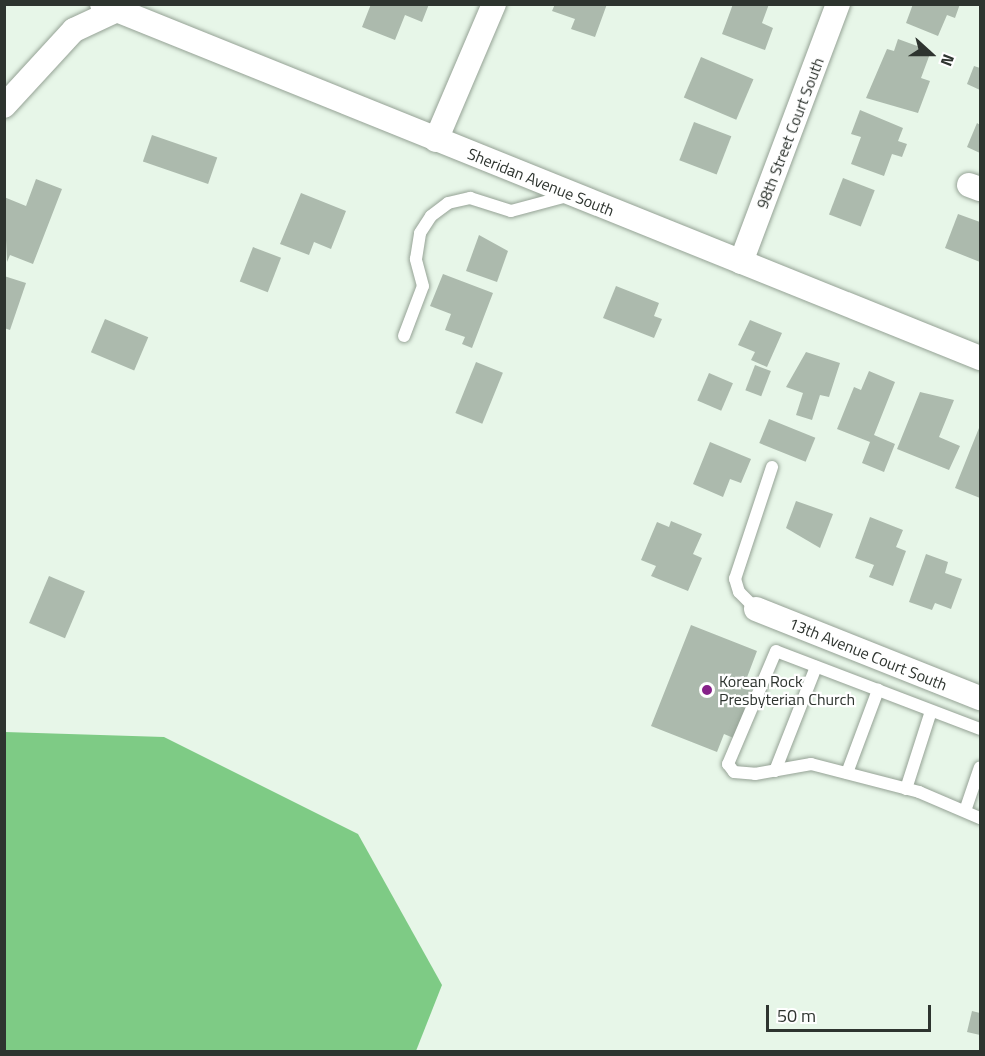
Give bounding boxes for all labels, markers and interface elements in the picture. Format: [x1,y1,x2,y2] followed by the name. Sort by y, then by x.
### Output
[901,24,961,84] north arrow
[935,51,961,70] text: N
[752,55,828,211] street label: 98th Street Court South
[465,144,617,220] street label: Sheridan Avenue South
[786,613,950,695] street label: 13th Avenue Court South
[719,671,855,709] place label: Korean Rock Presbyterian Church
[700,683,714,697] marker: Korean Rock Presbyterian Church
[769,993,934,1031] scale bar
[777,1002,816,1029] text: 50 m

